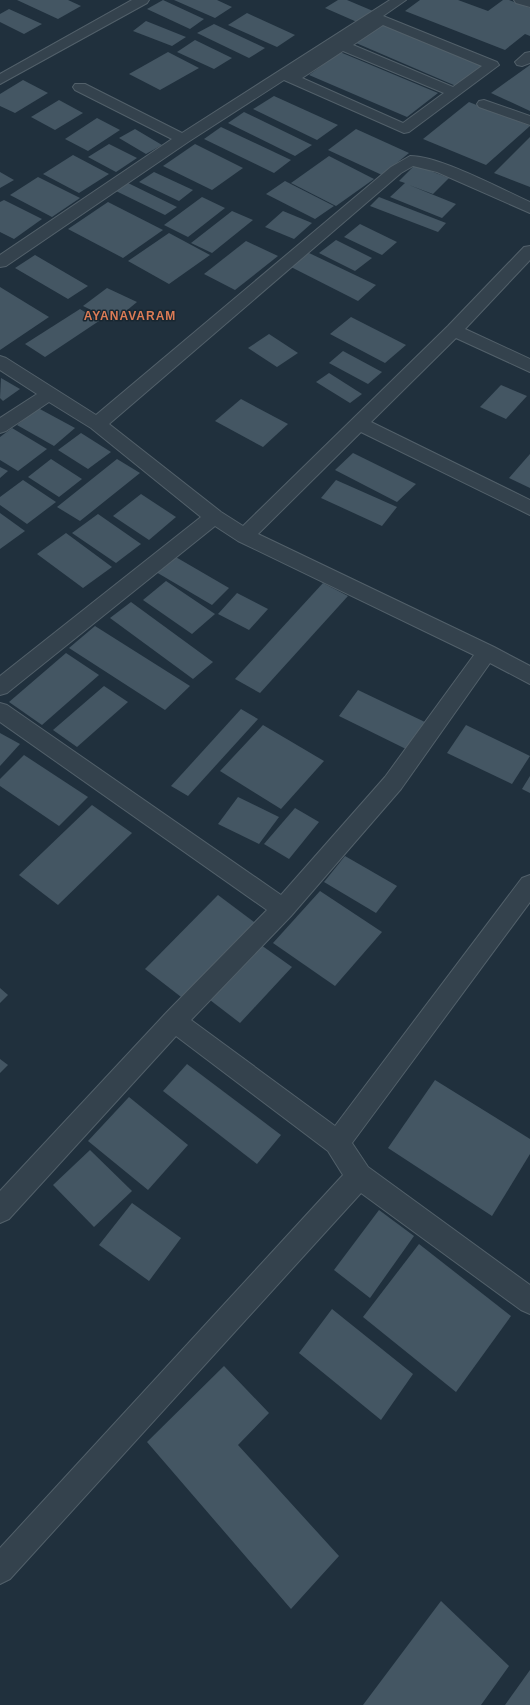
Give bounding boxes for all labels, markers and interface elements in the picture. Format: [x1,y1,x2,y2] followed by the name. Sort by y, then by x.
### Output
[84,309,176,323] district label: AYANAVARAM

